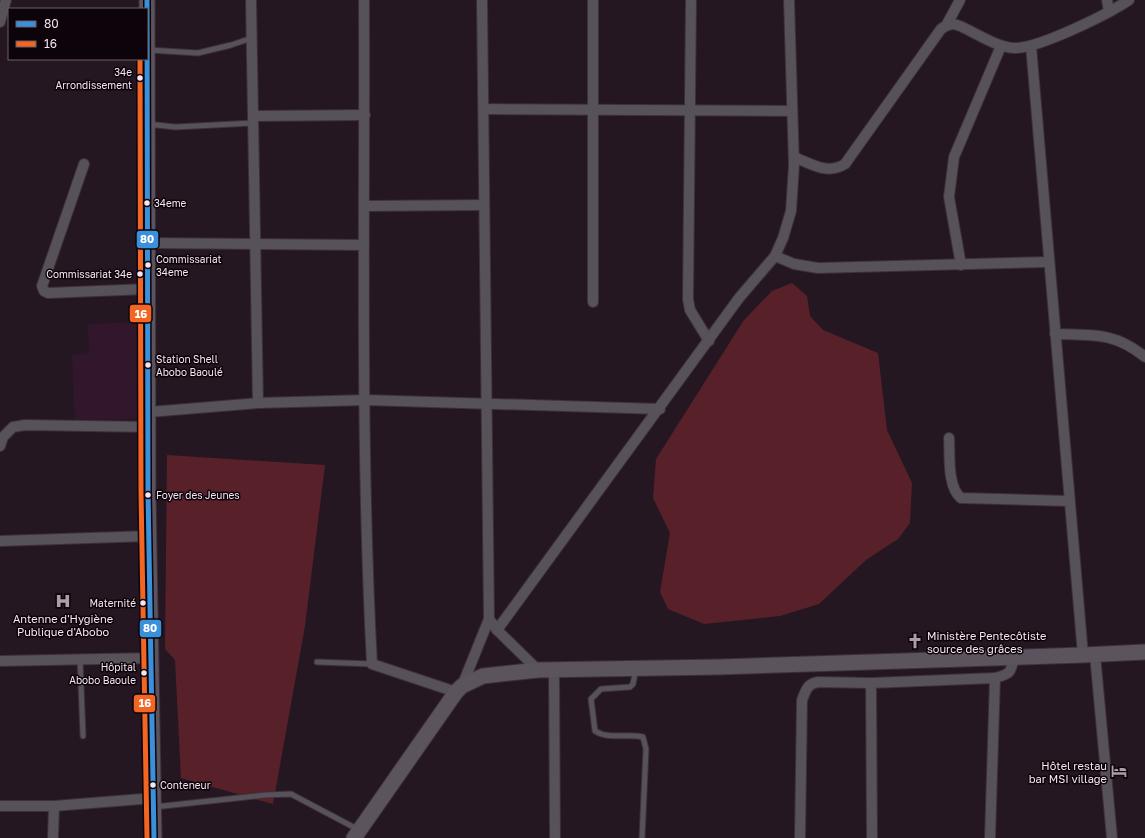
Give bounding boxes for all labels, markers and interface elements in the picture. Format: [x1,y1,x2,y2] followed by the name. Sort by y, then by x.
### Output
[8,8,148,60] legend
[44,16,59,31] text: 80
[44,36,57,51] text: 16
[56,66,132,91] place label: 34e Arrondissement
[135,73,145,83] marker: 34e Arrondissement
[154,197,187,209] place label: 34eme
[142,198,152,208] marker: 34eme
[136,230,159,249] line badge: 80
[140,232,154,245] text: 80
[156,253,222,278] place label: Commissariat 34eme
[143,260,153,270] marker: Commissariat 34eme
[46,268,132,280] place label: Commissariat 34e
[135,269,145,279] marker: Commissariat 34e
[129,304,152,323] line badge: 16
[135,307,147,320] text: 16
[156,353,223,378] place label: Station Shell Abobo Baoulé
[143,360,153,370] marker: Station Shell Abobo Baoulé
[156,489,240,501] place label: Foyer des Jeunes
[143,490,153,500] marker: Foyer des Jeunes
[54,592,72,610] hospital icon: Antenne d'Hygiène Publique d'Abobo
[90,597,136,609] place label: Maternité
[138,598,148,608] marker: Maternité
[13,612,113,638] place label: Antenne d'Hygiène Publique d'Abobo
[139,619,162,638] line badge: 80
[143,621,157,634] text: 80
[927,629,1047,655] place label: Ministère Pentecôtiste source des grâces
[906,632,924,650] church icon: Ministère Pentecôtiste source des grâces
[69,661,136,686] place label: Hôpital Abobo Baoule
[139,668,149,678] marker: Hôpital Abobo Baoule
[133,694,156,713] line badge: 16
[139,696,151,709] text: 16
[1029,759,1107,785] place label: Hôtel restau bar MSI village
[1110,762,1128,780] hotel icon: Hôtel restau bar MSI village
[160,779,211,791] place label: Conteneur
[148,780,158,790] marker: Conteneur

